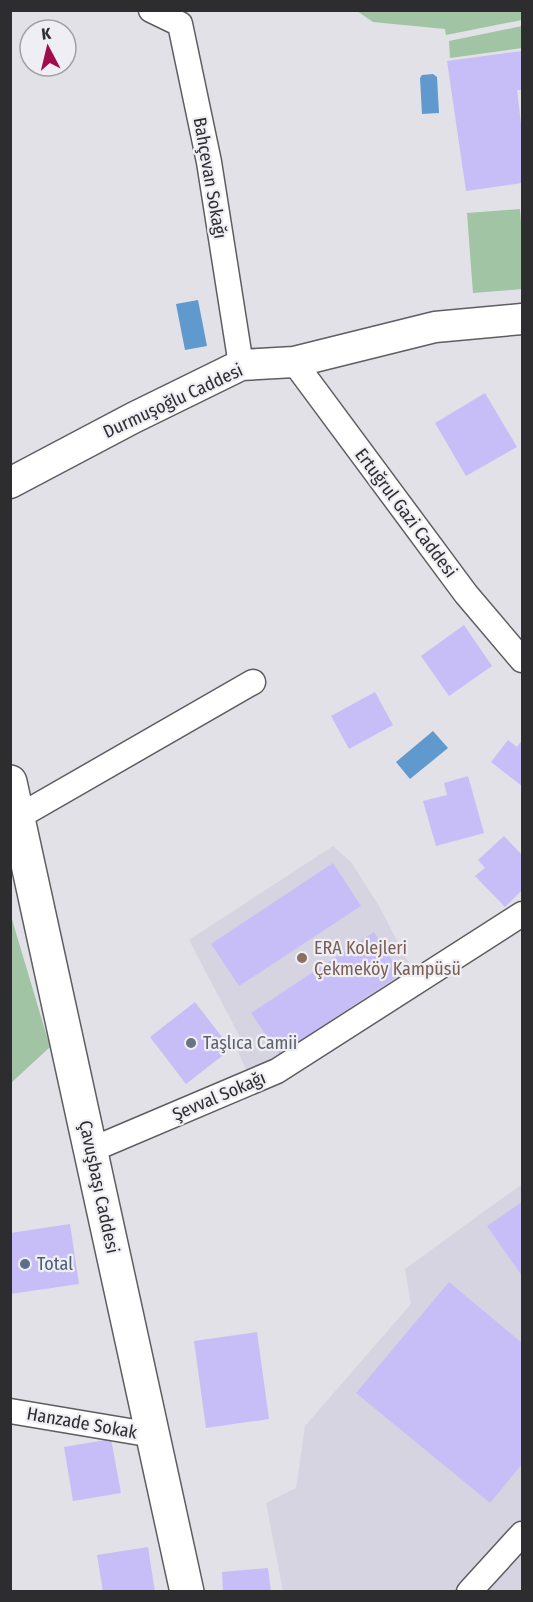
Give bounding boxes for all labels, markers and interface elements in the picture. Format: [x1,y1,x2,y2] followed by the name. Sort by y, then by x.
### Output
[18,18,78,78] north arrow
[40,24,53,44] text: K
[189,116,231,240] street label: Bahçevan Sokağı
[100,359,246,443] street label: Durmuşoğlu Caddesi
[350,444,462,582] street label: Ertuğrul Gazi Caddesi
[314,937,461,980] place label: ERA Kolejleri Çekmeköy Kampüsü
[295,951,309,965] marker: ERA Kolejleri Çekmeköy Kampüsü
[203,1032,297,1054] place label: Taşlıca Camii
[184,1036,198,1050] marker: Taşlıca Camii
[169,1066,269,1126] street label: Şevval Sokağı
[74,1118,124,1256] street label: Çavuşbaşı Caddesi
[37,1253,73,1275] place label: Total
[18,1257,32,1271] marker: Total
[25,1402,139,1444] street label: Hanzade Sokak

